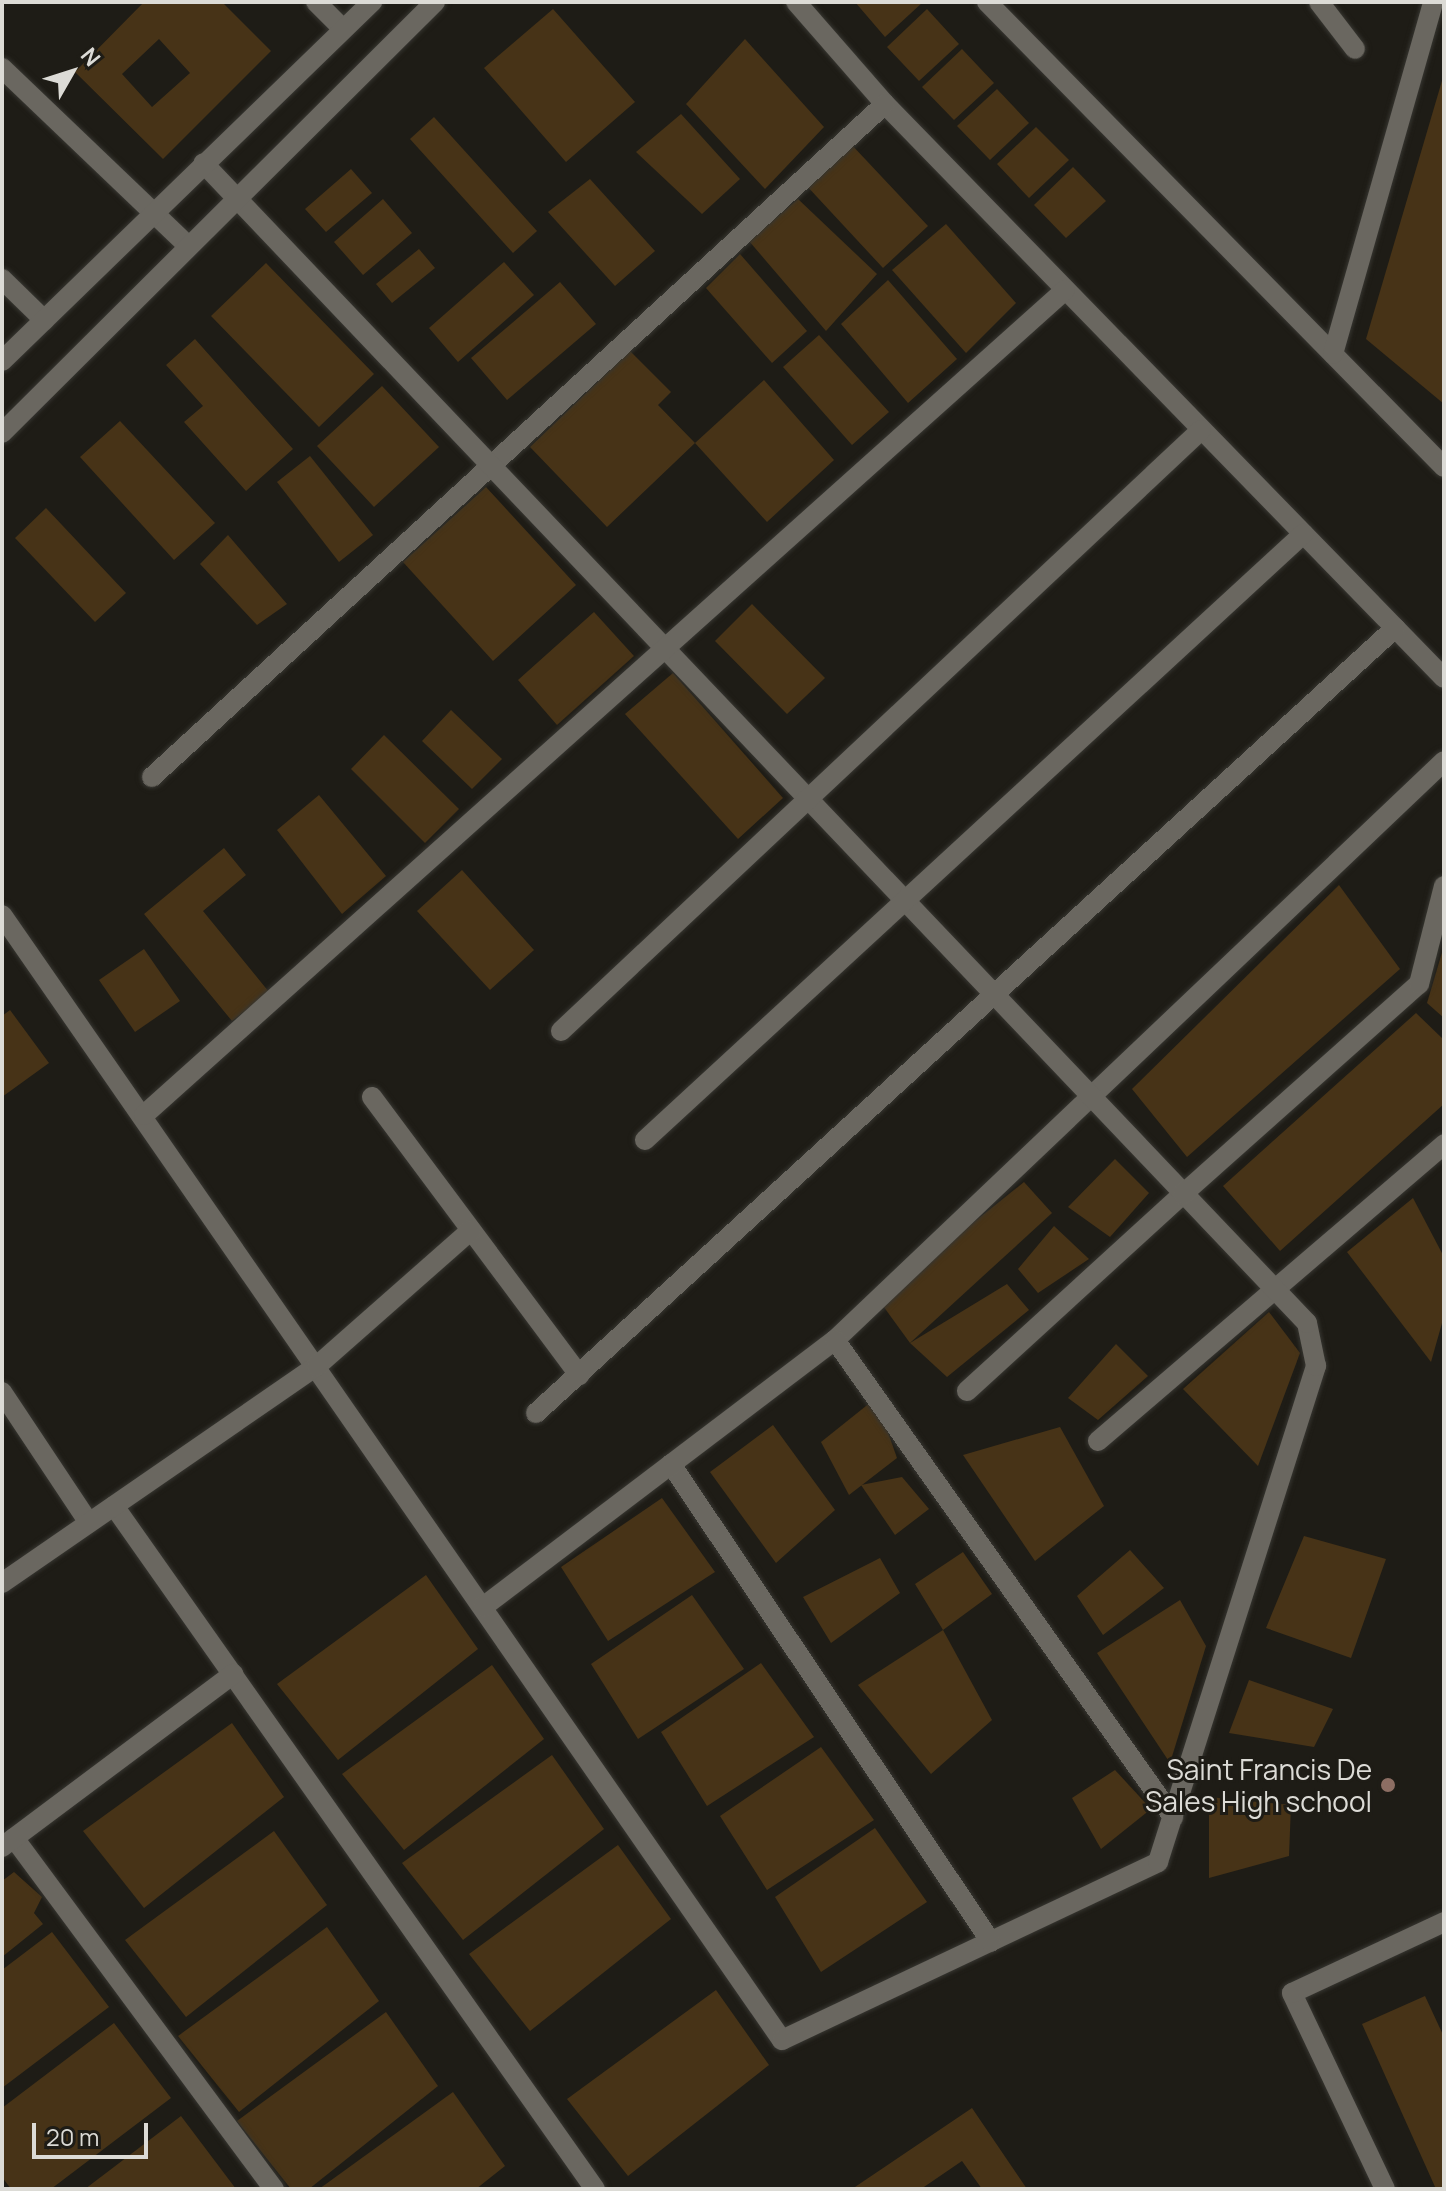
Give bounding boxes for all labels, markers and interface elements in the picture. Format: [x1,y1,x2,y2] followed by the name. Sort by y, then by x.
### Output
[32,32,112,112] north arrow
[74,41,107,72] text: N
[1145,1752,1372,1818] place label: Saint Francis De Sales High school
[1379,1776,1397,1794] marker: Saint Francis De Sales High school
[36,2107,152,2157] scale bar
[46,2120,99,2153] text: 20 m

